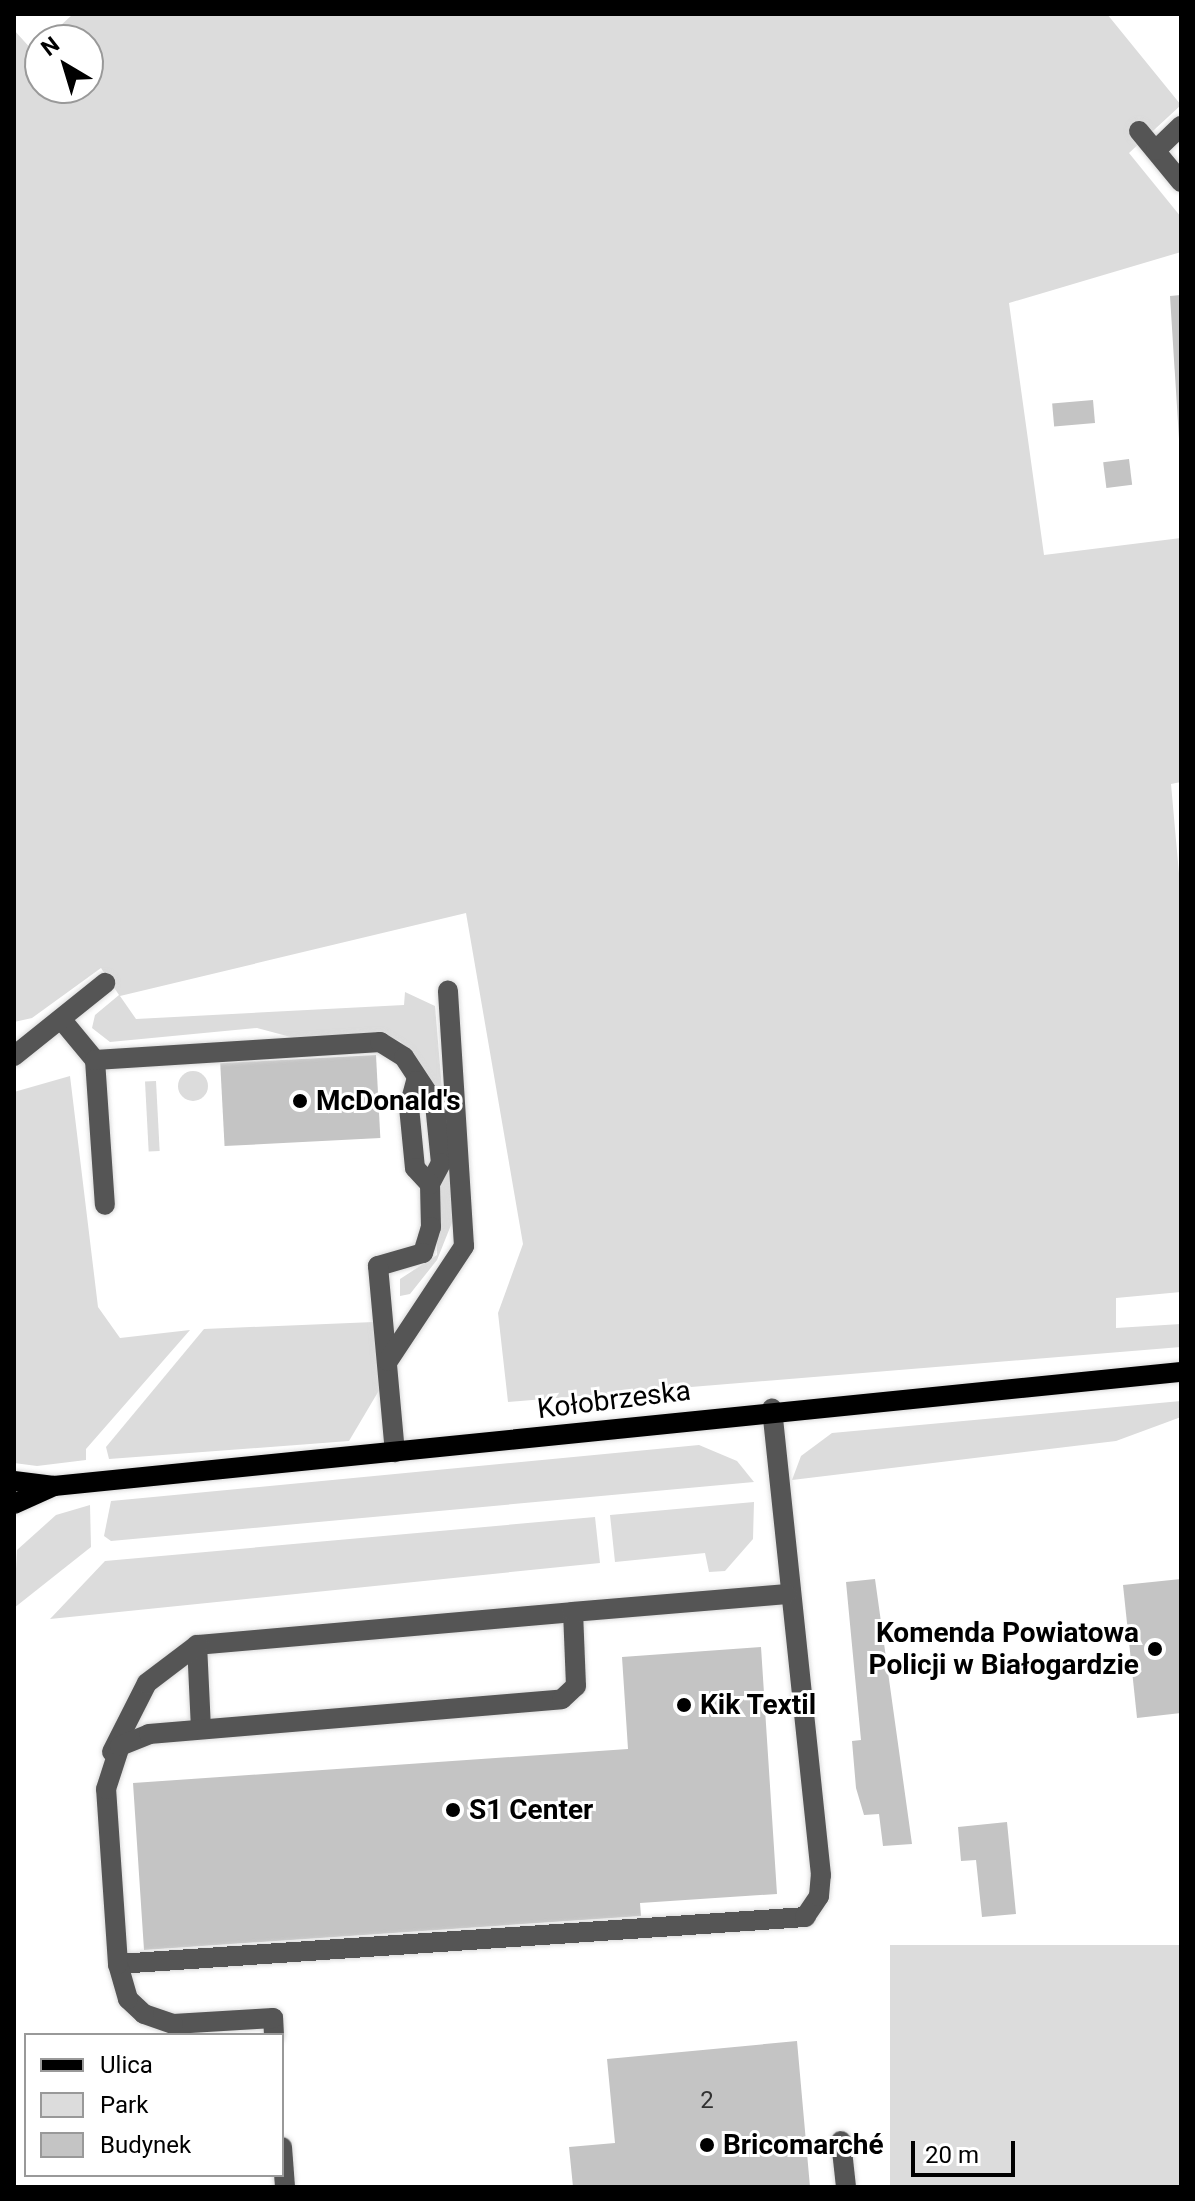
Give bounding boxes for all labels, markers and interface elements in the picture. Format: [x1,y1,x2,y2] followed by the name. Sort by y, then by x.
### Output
[24,24,104,104] north arrow
[36,32,64,61] text: N
[316,1084,461,1118] place label: McDonald's
[291,1092,309,1110] marker: McDonald's
[535,1374,693,1426] street label: Kołobrzeska
[869,1616,1139,1682] place label: Komenda Powiatowa Policji w Białogardzie
[1146,1640,1164,1658] marker: Komenda Powiatowa Policji w Białogardzie
[700,1688,817,1722] place label: Kik Textil
[675,1696,693,1714] marker: Kik Textil
[469,1793,593,1827] place label: S1 Center
[444,1801,462,1819] marker: S1 Center
[24,2033,284,2177] legend
[100,2051,153,2079] text: Ulica
[700,2087,714,2115] house number: 2
[100,2091,148,2119] text: Park
[915,2125,1019,2175] scale bar
[723,2128,884,2162] place label: Bricomarché
[100,2131,191,2159] text: Budynek
[698,2136,716,2154] marker: Bricomarché
[925,2141,979,2169] text: 20 m

